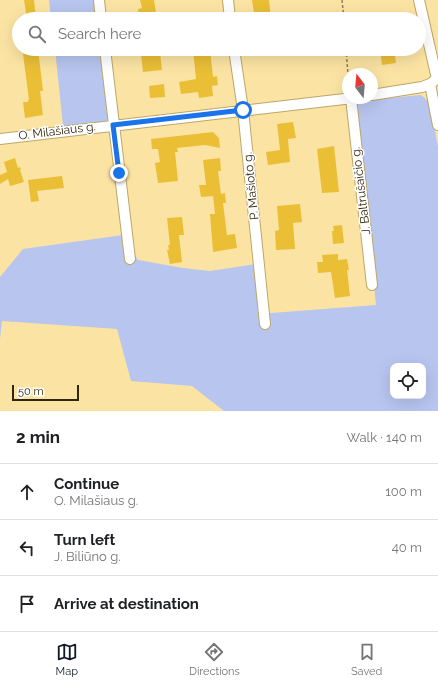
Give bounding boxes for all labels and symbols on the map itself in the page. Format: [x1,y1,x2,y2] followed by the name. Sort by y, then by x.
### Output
[342,68,378,104] north arrow
[234,101,252,119] route start
[18,119,96,143] street label: O. Milašiaus g.
[349,146,373,236] street label: J. Baltrušaičio g.
[240,151,262,221] street label: P. Mašioto g.
[110,164,128,182] route end
[12,383,79,402] scale bar

